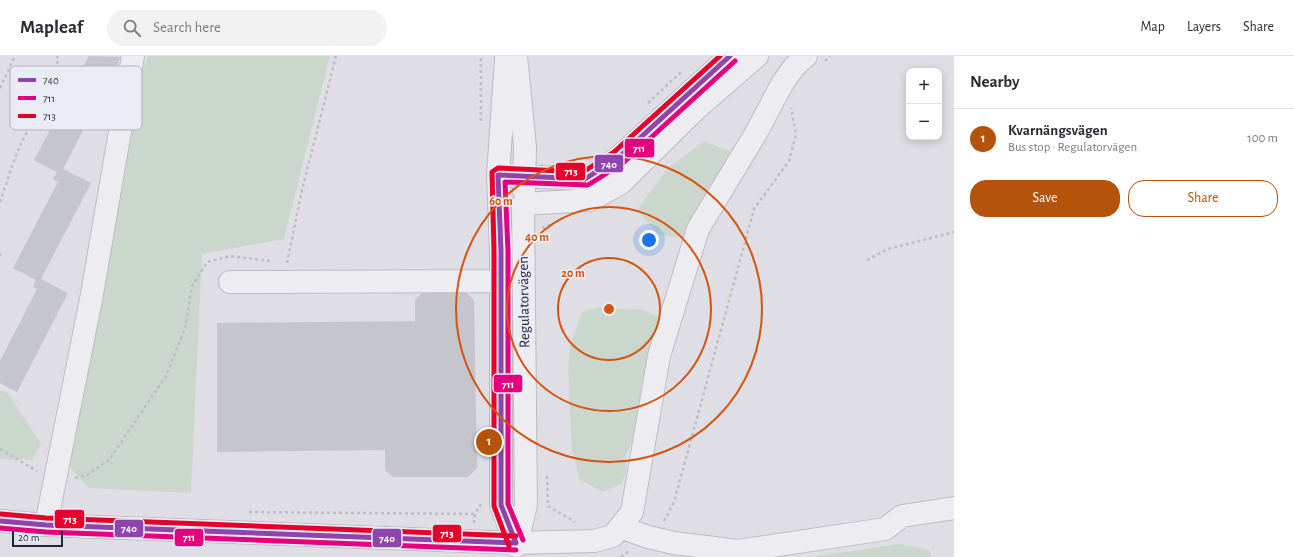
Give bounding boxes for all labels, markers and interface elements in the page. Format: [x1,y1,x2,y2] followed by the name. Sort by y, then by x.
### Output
[107,10,387,46] search box
[121,17,143,39] icon: search
[20,18,83,37] text: Mapleaf
[153,20,221,35] text: Search here
[1140,20,1165,34] text: Map
[1187,20,1221,34] text: Layers
[1243,20,1274,34] text: Share
[10,66,142,130] legend
[906,68,942,140] map controls
[906,68,942,104] button: +
[970,73,1020,90] text: Nearby
[43,75,59,86] text: 740
[43,93,55,104] text: 711
[906,104,942,140] button: −
[43,111,56,122] text: 713
[1008,123,1108,138] text: Kvarnängsvägen
[981,132,985,145] text: 1
[1247,132,1278,145] text: 100 m
[624,138,655,158] line badge: 711
[1008,141,1137,154] text: Bus stop · Regulatorvägen
[633,143,645,154] text: 711
[594,154,624,173] line badge: 740
[601,159,617,170] text: 740
[555,162,586,181] line badge: 713
[564,166,578,177] text: 713
[970,180,1120,217] button: Save
[1128,180,1278,217] button: Share
[489,195,513,207] text: 60 m
[639,230,659,250] your location
[525,231,549,243] text: 40 m
[516,256,532,348] street label: Regulatorvägen
[561,267,585,279] text: 20 m
[602,302,616,316] centre of rings
[493,374,523,393] line badge: 711
[502,379,514,390] text: 711
[476,427,502,457] pin: 1
[54,509,85,529] line badge: 713
[63,514,77,525] text: 713
[114,519,144,538] line badge: 740
[121,523,137,534] text: 740
[432,524,462,543] line badge: 713
[174,528,204,547] line badge: 711
[372,528,402,548] line badge: 740
[440,528,454,539] text: 713
[12,529,63,548] scale bar
[18,532,39,543] text: 20 m
[183,532,195,543] text: 711
[379,533,395,544] text: 740

